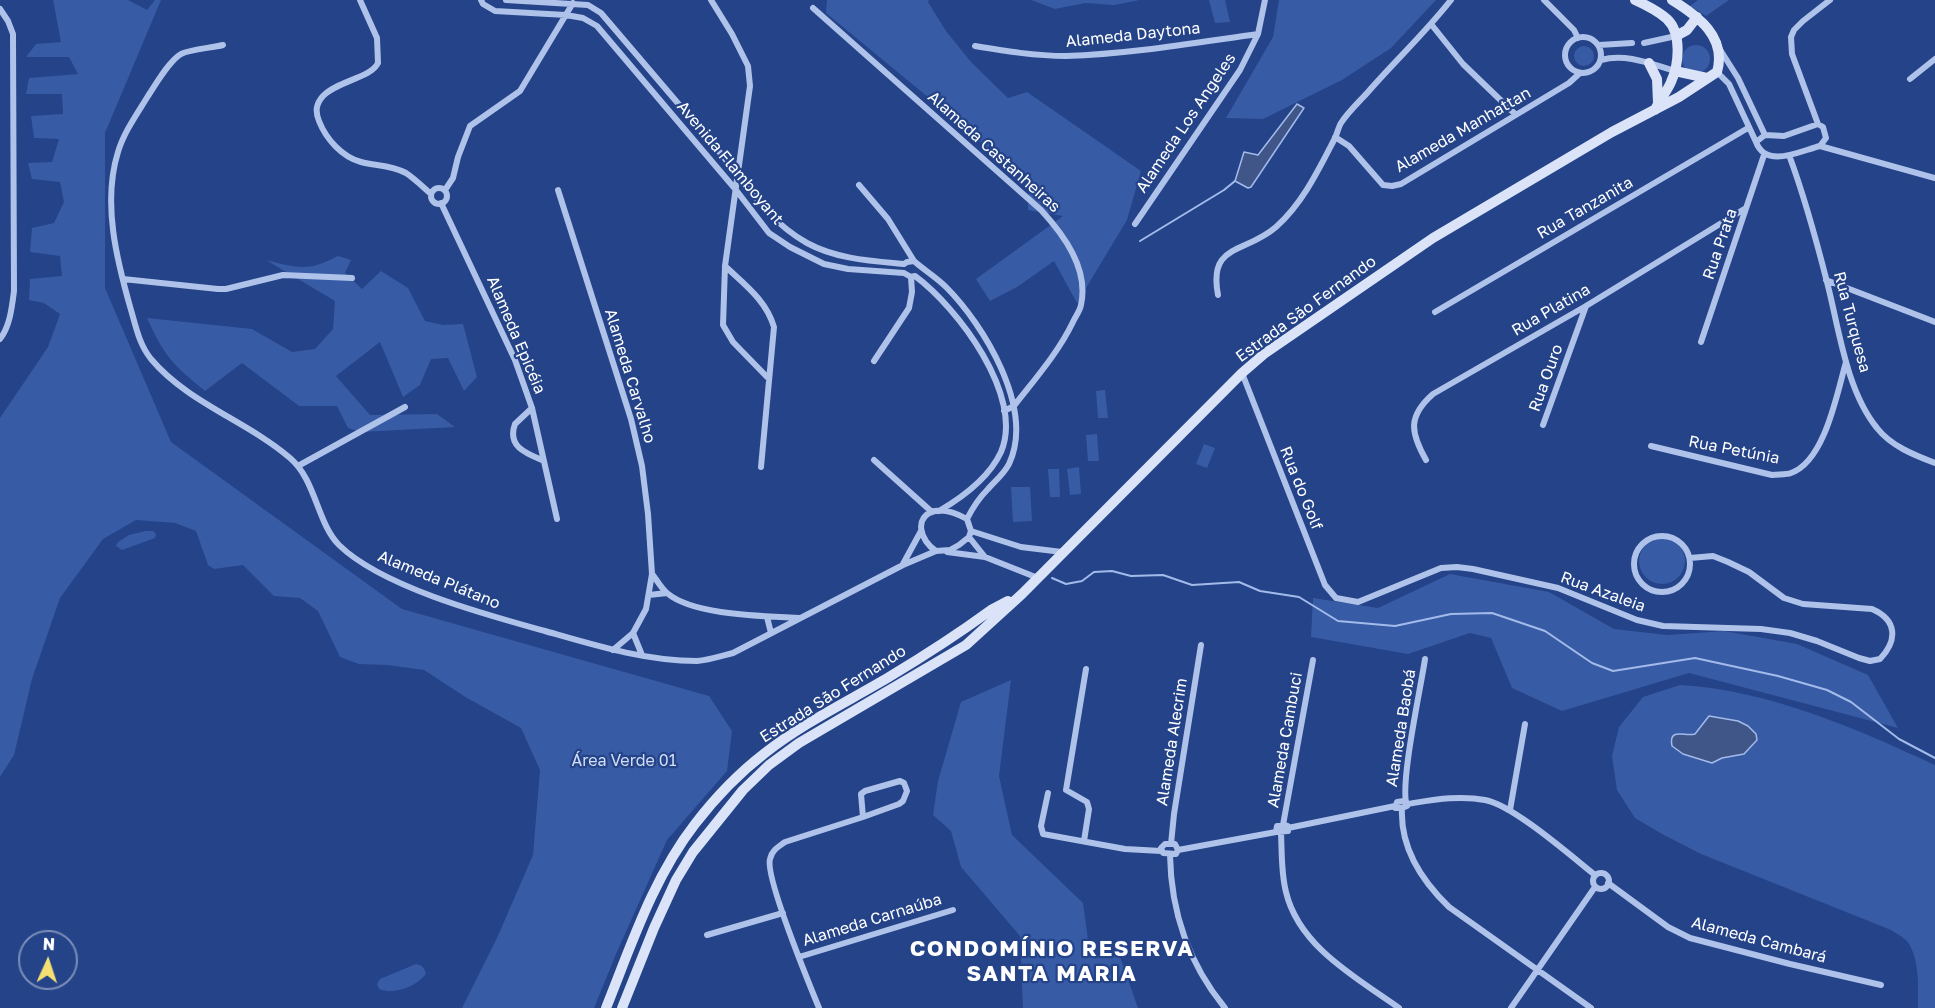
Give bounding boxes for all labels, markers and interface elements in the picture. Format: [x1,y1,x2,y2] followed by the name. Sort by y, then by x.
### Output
[1065,18,1201,52] street label: Alameda Daytona
[1132,50,1240,196] street label: Alameda Los Angeles
[1392,83,1534,177] street label: Alameda Manhattan
[924,87,1064,217] street label: Alameda Castanheiras
[673,97,787,229] street label: Avenida Flamboyant
[1534,173,1636,243] street label: Rua Tanzanita
[1699,206,1741,282] street label: Rua Prata
[1232,252,1380,366] street label: Estrada São Fernando
[1829,269,1875,375] street label: Rua Turquesa
[483,273,549,397] street label: Alameda Epicéia
[1508,280,1594,340] street label: Rua Platina
[600,306,660,446] street label: Alameda Carvalho
[1525,342,1567,414] street label: Rua Ouro
[1687,432,1781,468] street label: Rua Petúnia
[1276,443,1326,533] street label: Rua do Golf
[375,547,503,613] street label: Alameda Plátano
[1558,568,1648,616] street label: Rua Azaleia
[756,641,910,747] street label: Estrada São Fernando
[1382,668,1420,788] street label: Alameda Baobá
[1264,671,1306,809] street label: Alameda Cambuci
[1152,677,1192,807] street label: Alameda Alecrim
[571,751,677,771] park label: Área Verde 01
[800,890,944,950] street label: Alameda Carnaúba
[1689,913,1829,967] street label: Alameda Cambará
[18,930,78,990] north arrow
[42,934,55,954] text: N
[910,936,1194,987] district label: CONDOMÍNIO RESERVA SANTA MARIA

